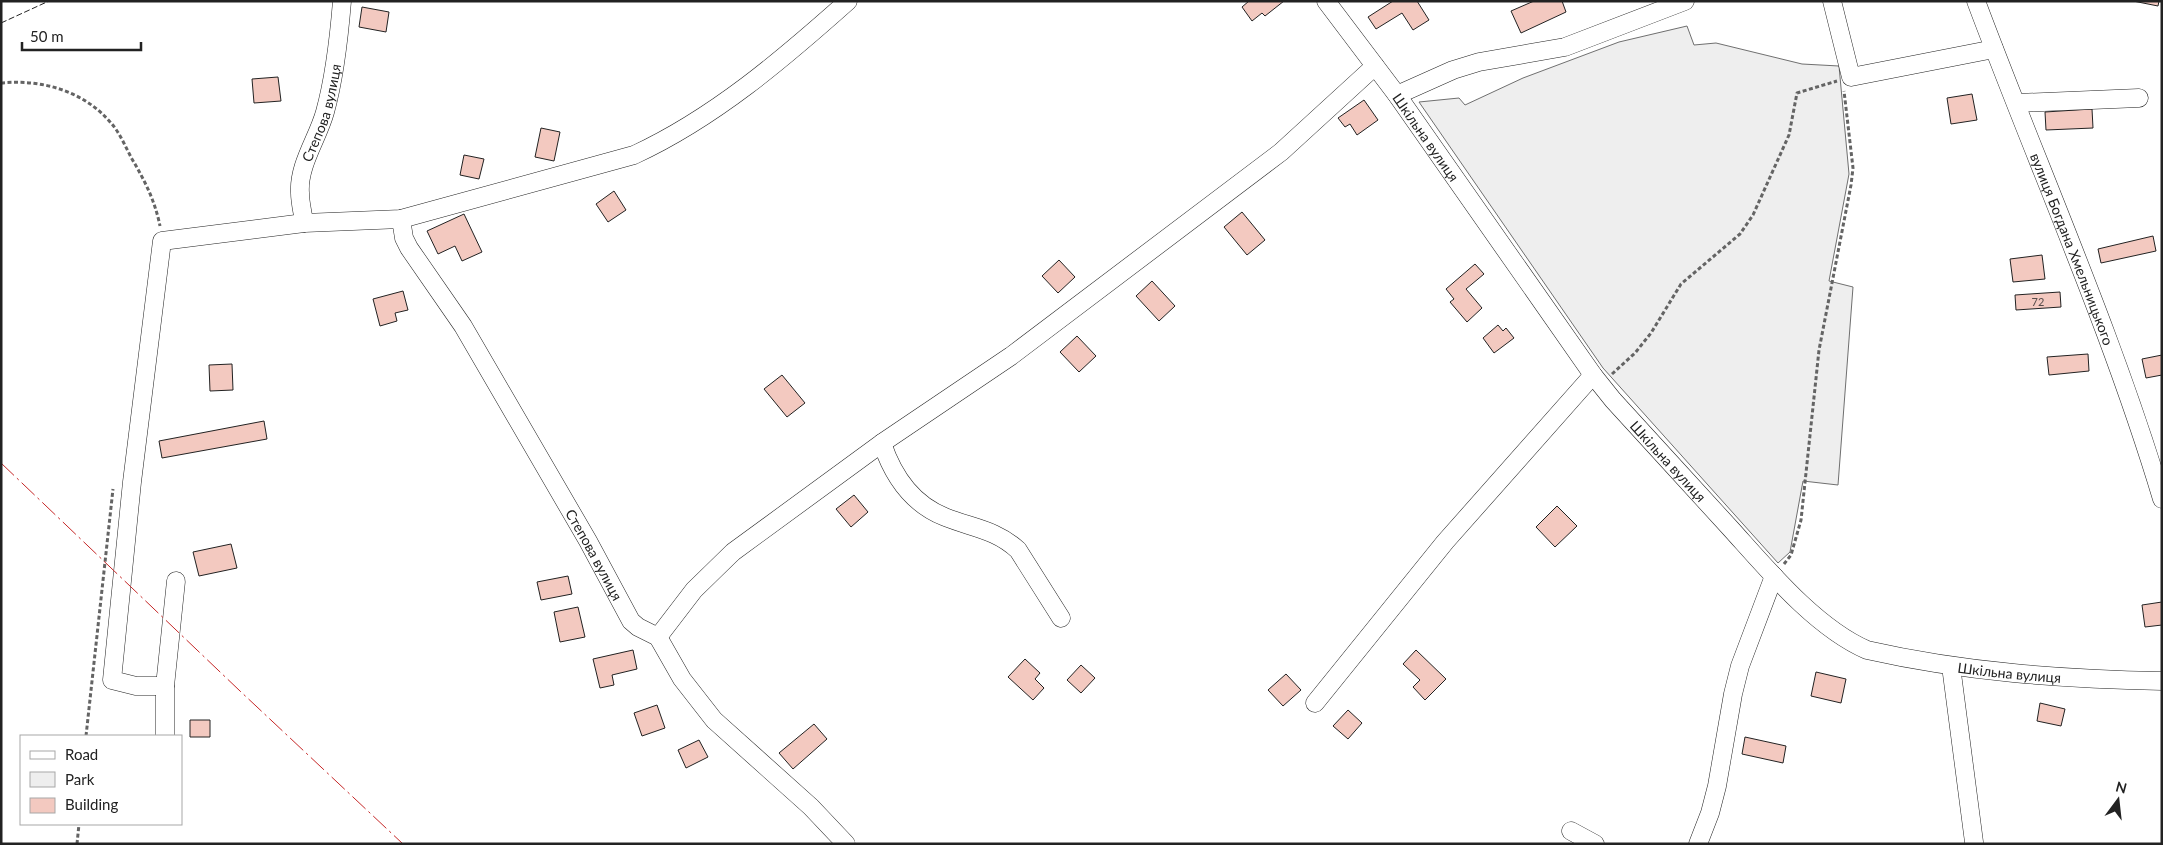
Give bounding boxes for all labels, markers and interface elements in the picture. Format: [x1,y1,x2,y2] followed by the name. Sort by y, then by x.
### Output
[22,20,141,52] scale bar
[30,27,64,45] text: 50 m
[298,63,343,164] street label: Степова вулиця
[1390,89,1463,184] street label: Шкільна вулиця
[2027,150,2118,347] street label: вулиця Богдана Хмельницького
[2032,295,2044,308] house number: 72
[1627,417,1710,505] street label: Шкільна вулиця
[563,506,627,603] street label: Степова вулиця
[1957,658,2062,685] street label: Шкільна вулиця
[20,735,182,825] legend
[65,745,98,763] text: Road
[65,770,95,788] text: Park
[2093,775,2143,825] north arrow
[2114,777,2129,797] text: N
[65,795,118,813] text: Building

